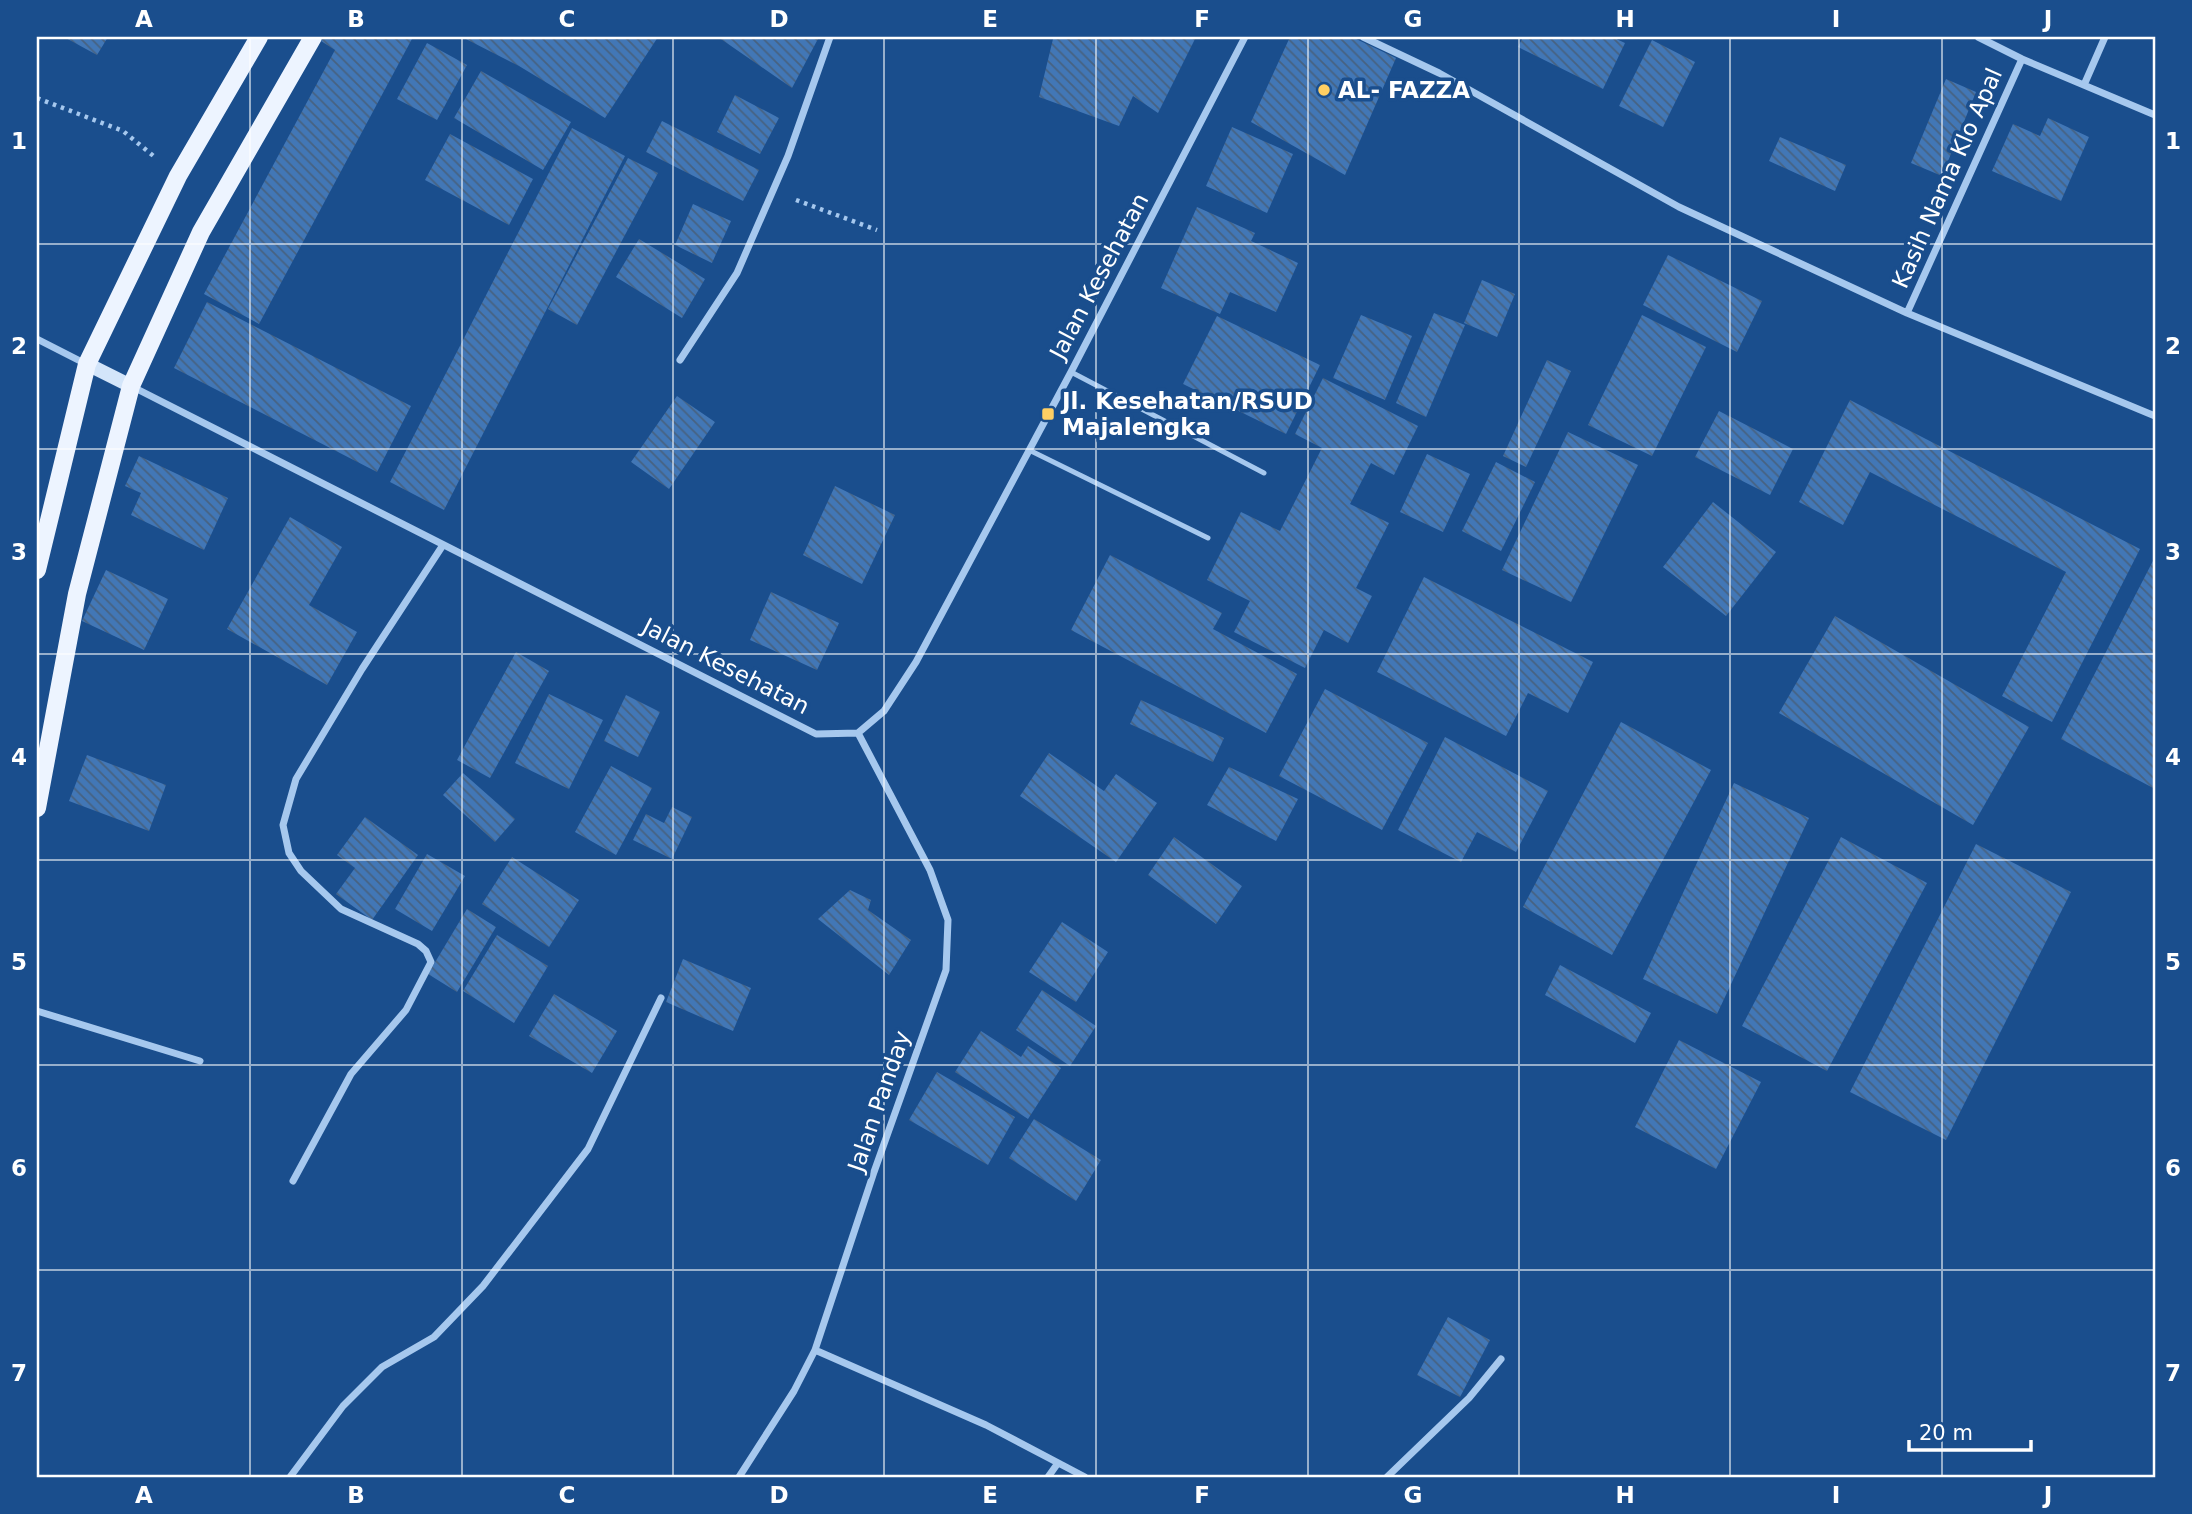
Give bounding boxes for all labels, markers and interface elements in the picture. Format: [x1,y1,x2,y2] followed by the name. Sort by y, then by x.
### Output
[135,6,153,32] text: A
[347,6,365,32] text: B
[559,6,575,32] text: C
[769,6,789,32] text: D
[982,6,998,32] text: E
[1194,6,1210,32] text: F
[1404,6,1422,32] text: G
[1615,6,1635,32] text: H
[1832,6,1840,32] text: I
[2042,6,2052,32] text: J
[1887,64,2007,292] street label: Kasih Nama Klo Apal
[1338,77,1470,103] place label: AL- FAZZA
[1316,82,1332,98] marker: AL- FAZZA
[11,128,27,154] text: 1
[2165,128,2181,154] text: 1
[1043,189,1154,365] street label: Jalan Kesehatan
[11,333,27,359] text: 2
[2165,333,2181,359] text: 2
[1060,388,1313,440] place label: Jl. Kesehatan/RSUD Majalengka
[1040,406,1056,422] marker: Jl. Kesehatan/RSUD Majalengka
[11,539,27,565] text: 3
[2165,539,2181,565] text: 3
[636,612,814,719] street label: Jalan Kesehatan
[11,744,27,770] text: 4
[2165,744,2181,770] text: 4
[11,949,27,975] text: 5
[2165,949,2181,975] text: 5
[842,1027,915,1177] street label: Jalan Panday
[11,1155,27,1181] text: 6
[2165,1155,2181,1181] text: 6
[11,1360,27,1386] text: 7
[2165,1360,2181,1386] text: 7
[1909,1409,2031,1453] scale bar
[1919,1421,1973,1445] text: 20 m
[135,1482,153,1508] text: A
[347,1482,365,1508] text: B
[559,1482,575,1508] text: C
[769,1482,789,1508] text: D
[982,1482,998,1508] text: E
[1194,1482,1210,1508] text: F
[1404,1482,1422,1508] text: G
[1615,1482,1635,1508] text: H
[1832,1482,1840,1508] text: I
[2042,1482,2052,1508] text: J

